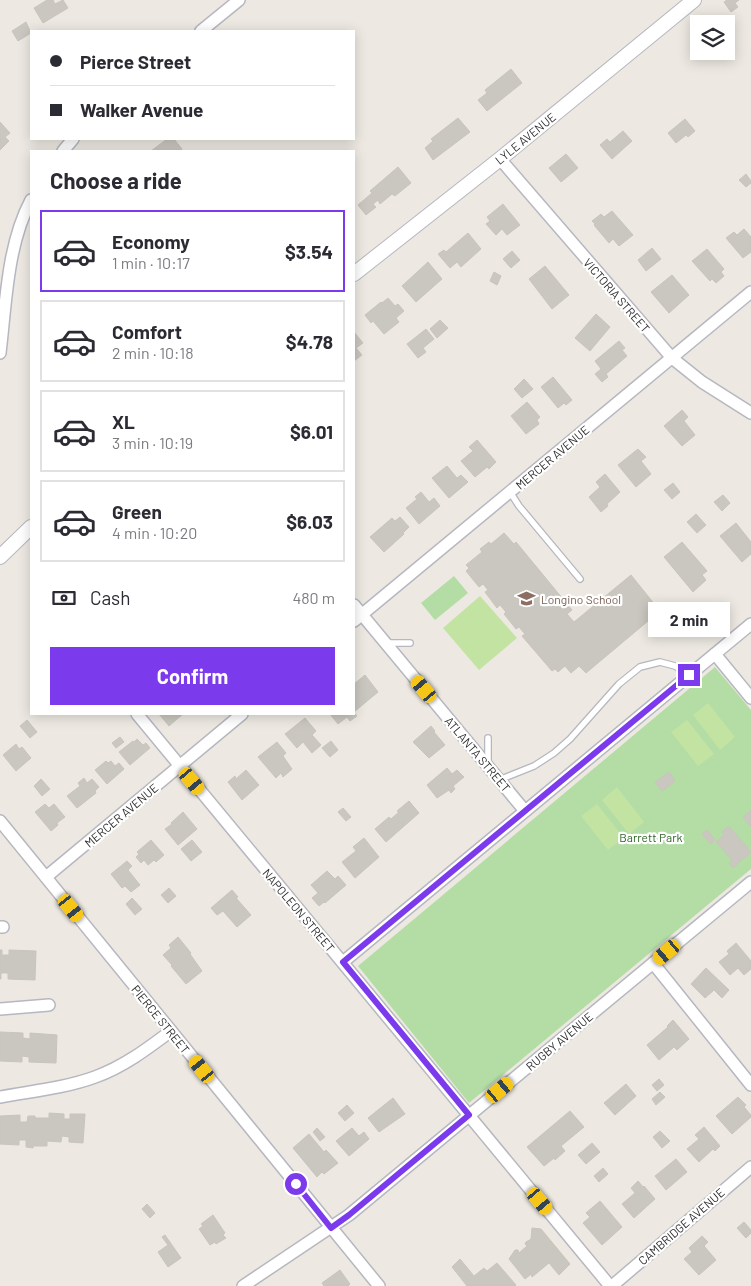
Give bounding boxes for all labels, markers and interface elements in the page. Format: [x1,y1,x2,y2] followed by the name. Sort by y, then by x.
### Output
[690,15,735,60] map controls
[690,15,735,60] button: layers
[80,50,191,73] text: Pierce Street
[80,98,203,121] text: Walker Avenue
[492,109,558,167] street label: LYLE AVENUE
[50,167,182,193] text: Choose a ride
[52,229,97,274] icon: car
[112,230,190,253] text: Economy
[285,240,333,263] text: $3.54
[112,253,190,272] text: 1 min · 10:17
[581,255,653,335] street label: VICTORIA STREET
[52,319,97,364] icon: car
[112,320,182,343] text: Comfort
[286,330,333,353] text: $4.78
[112,343,193,362] text: 2 min · 10:18
[52,409,97,454] icon: car
[112,410,135,433] text: XL
[290,420,333,443] text: $6.01
[512,422,592,492] street label: MERCER AVENUE
[112,433,193,452] text: 3 min · 10:19
[52,499,97,544] icon: car
[112,500,162,523] text: Green
[286,510,333,533] text: $6.03
[112,523,197,542] text: 4 min · 10:20
[50,584,78,612] icon: cash
[90,586,131,609] text: Cash
[292,588,335,607] text: 480 m
[517,589,537,609] school or university icon: Longino School
[541,592,621,606] place label: Longino School
[648,602,730,638] callout: 2 min
[670,610,708,629] text: 2 min
[50,647,335,705] button: Confirm
[678,664,700,686] route end
[408,673,439,705] car
[442,713,514,795] street label: ATLANTA STREET
[176,765,207,797] car
[81,780,161,850] street label: MERCER AVENUE
[619,830,683,844] park label: Barrett Park
[260,866,338,955] street label: NAPOLEON STREET
[55,892,86,924] car
[650,937,683,967] car
[129,982,193,1056] street label: PIERCE STREET
[523,1009,595,1073] street label: RUGBY AVENUE
[186,1053,217,1085] car
[483,1075,516,1105] car
[285,1173,307,1195] route start
[524,1185,555,1217] car
[635,1185,727,1267] street label: CAMBRIDGE AVENUE

